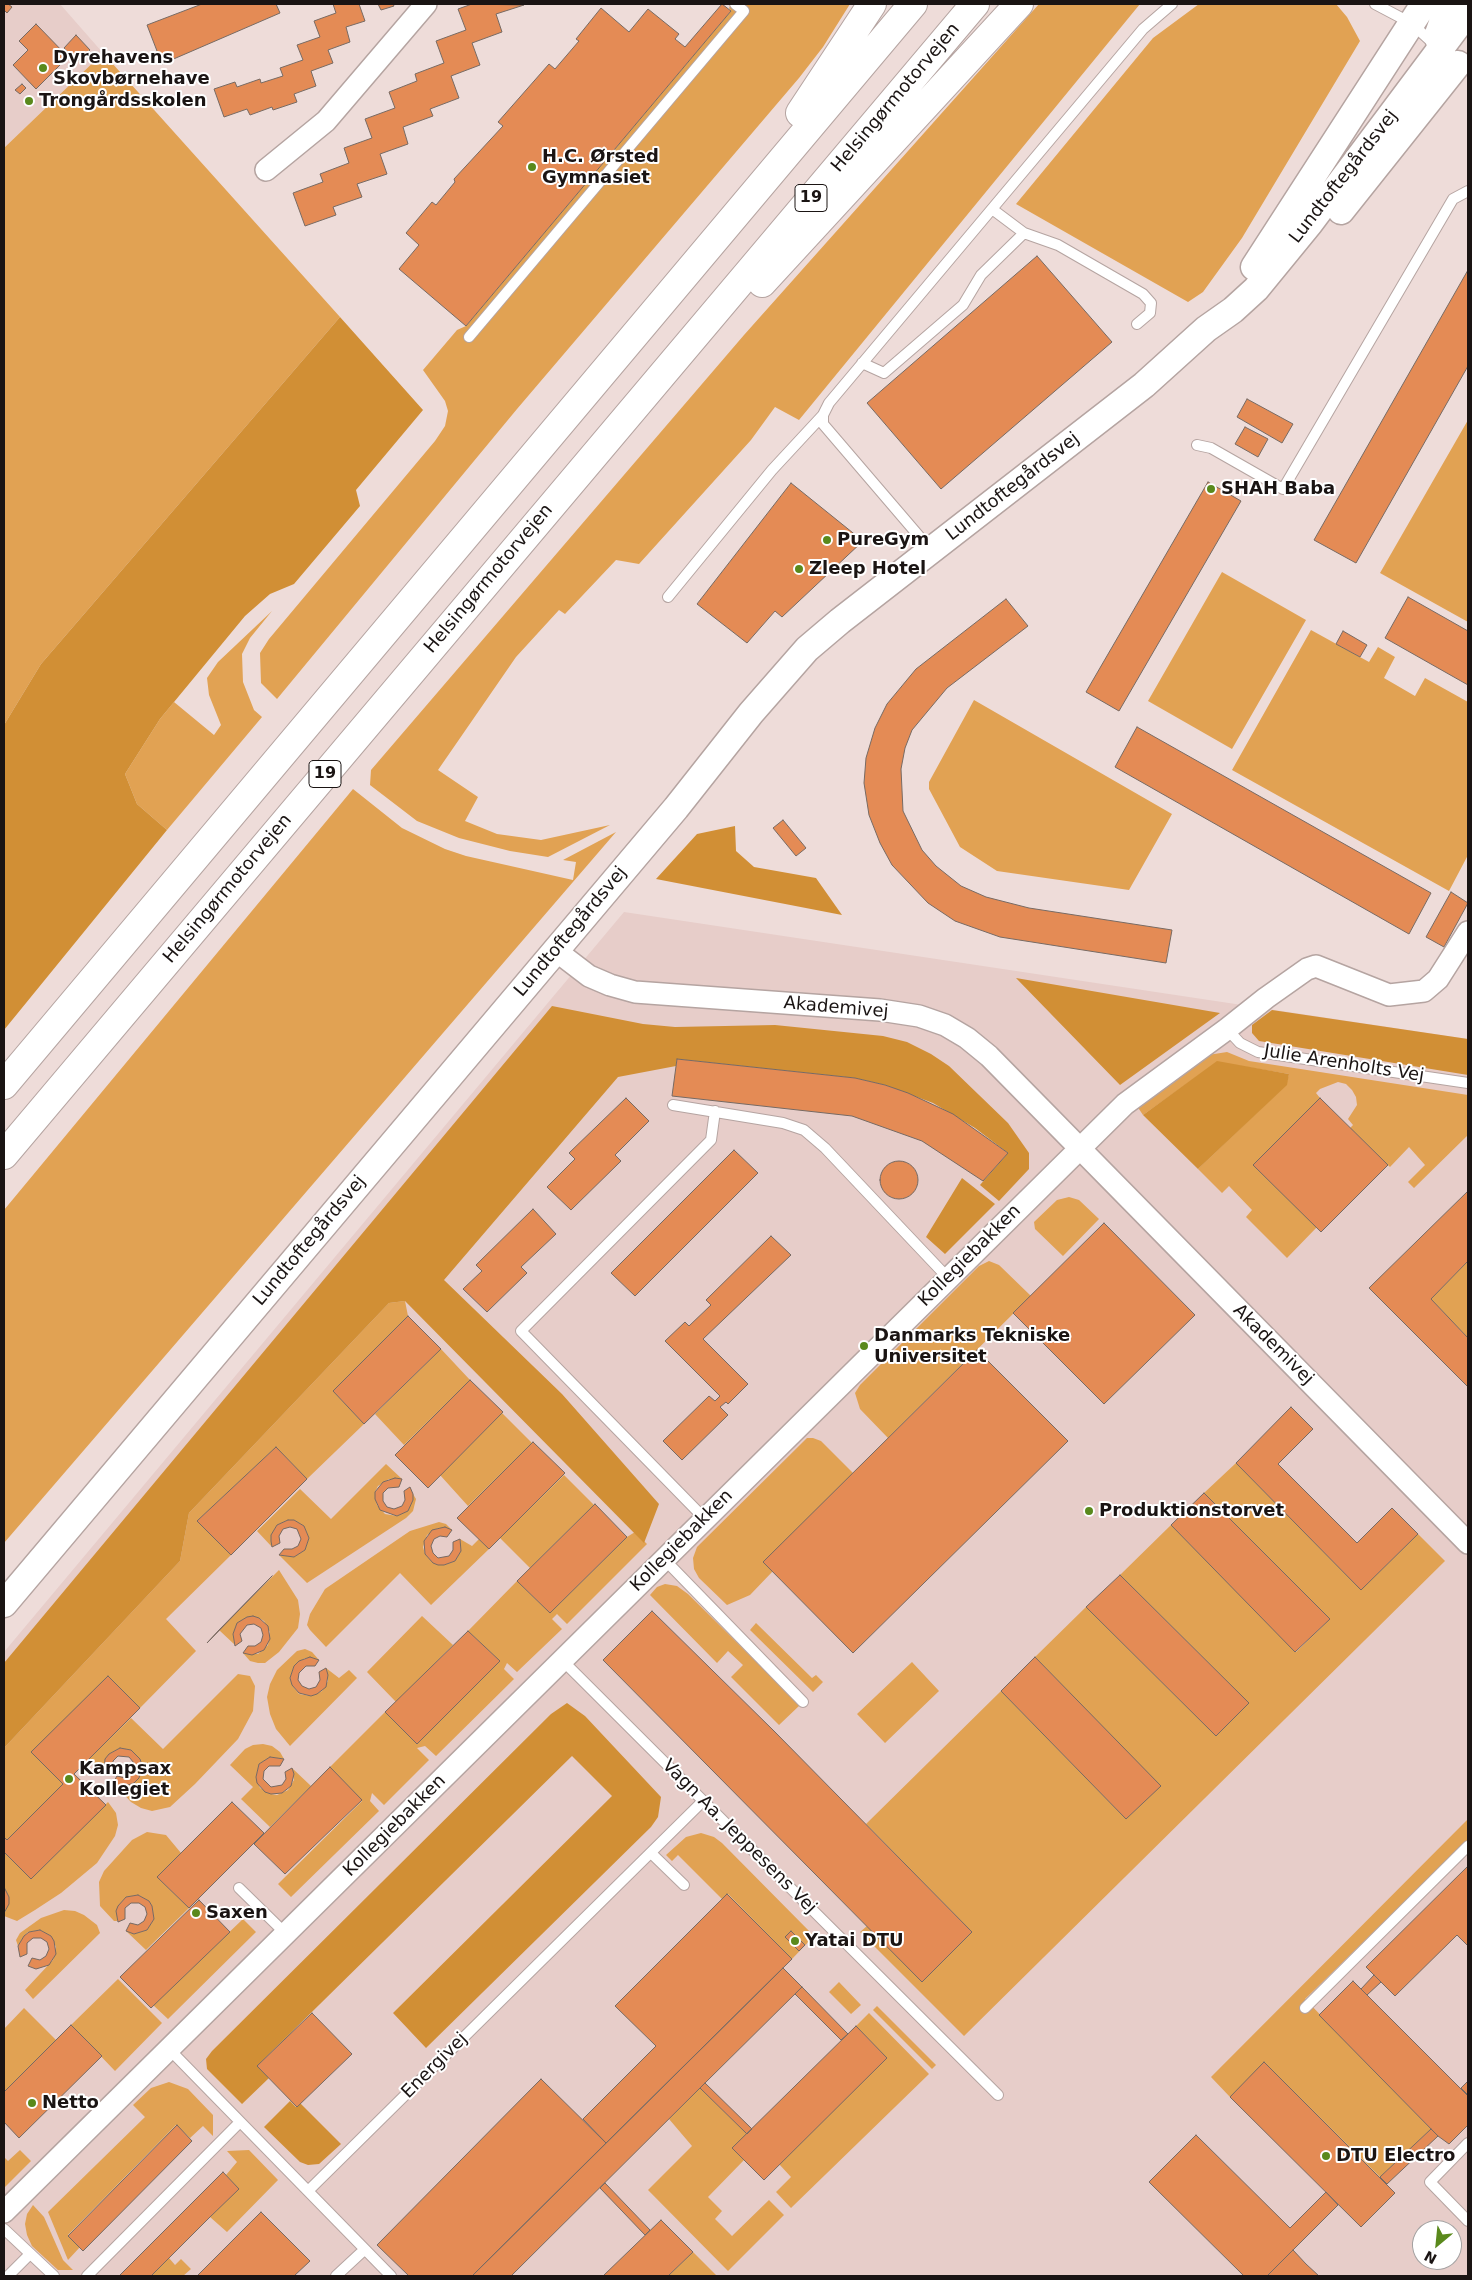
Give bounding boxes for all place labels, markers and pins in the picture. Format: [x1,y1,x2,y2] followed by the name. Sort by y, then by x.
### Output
[53,47,210,90] place label: Dyrehavens Skovbørnehave
[37,62,49,74] marker: Dyrehavens Skovbørnehave
[39,90,207,112] place label: Trongårdsskolen
[23,95,35,107] marker: Trongårdsskolen
[542,146,659,188] place label: H.C. Ørsted Gymnasiet
[526,161,538,173] marker: H.C. Ørsted Gymnasiet
[1221,478,1335,500] place label: SHAH Baba
[1205,483,1217,495] marker: SHAH Baba
[837,529,929,551] place label: PureGym
[821,534,833,546] marker: PureGym
[809,558,926,580] place label: Zleep Hotel
[793,563,805,575] marker: Zleep Hotel
[874,1325,1070,1368] place label: Danmarks Tekniske Universitet
[858,1340,870,1352] marker: Danmarks Tekniske Universitet
[1099,1500,1284,1522] place label: Produktionstorvet
[1083,1505,1095,1517] marker: Produktionstorvet
[79,1758,171,1800] place label: Kampsax Kollegiet
[63,1773,75,1785] marker: Kampsax Kollegiet
[206,1902,268,1924] place label: Saxen
[190,1907,202,1919] marker: Saxen
[805,1930,904,1952] place label: Yatai DTU
[789,1935,801,1947] marker: Yatai DTU
[42,2092,99,2114] place label: Netto
[26,2097,38,2109] marker: Netto
[1336,2145,1455,2167] place label: DTU Electro
[1320,2150,1332,2162] marker: DTU Electro

